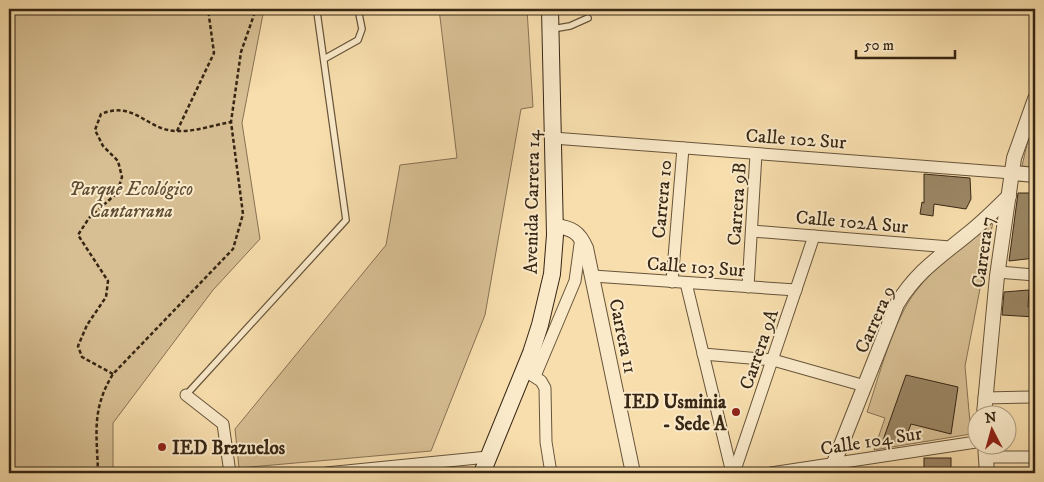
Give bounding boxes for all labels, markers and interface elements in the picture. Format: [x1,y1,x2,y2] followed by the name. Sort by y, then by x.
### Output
[856,28,955,60] scale bar
[864,36,894,55] text: 50 m
[745,125,847,154] street label: Calle 102 Sur
[520,129,545,274] street label: Avenida Carrera 14
[648,159,677,240] street label: Carrera 10
[723,162,752,247] street label: Carrera 9B
[69,178,193,223] park label: Parque Ecológico Cantarrana
[795,206,909,239] street label: Calle 102A Sur
[967,215,1000,289] street label: Carrera 7
[646,253,746,282] street label: Calle 103 Sur
[850,282,900,357] street label: Carrera 9
[603,297,642,376] street label: Carrera 11
[735,305,784,393] street label: Carrera 9A
[624,391,727,436] place label: IED Usminia - Sede A
[966,404,1016,454] north arrow
[730,406,742,418] marker: IED Usminia - Sede A
[984,408,998,428] text: N
[819,422,924,461] street label: Calle 104 Sur
[172,437,286,460] place label: IED Brazuelos
[156,441,168,453] marker: IED Brazuelos

